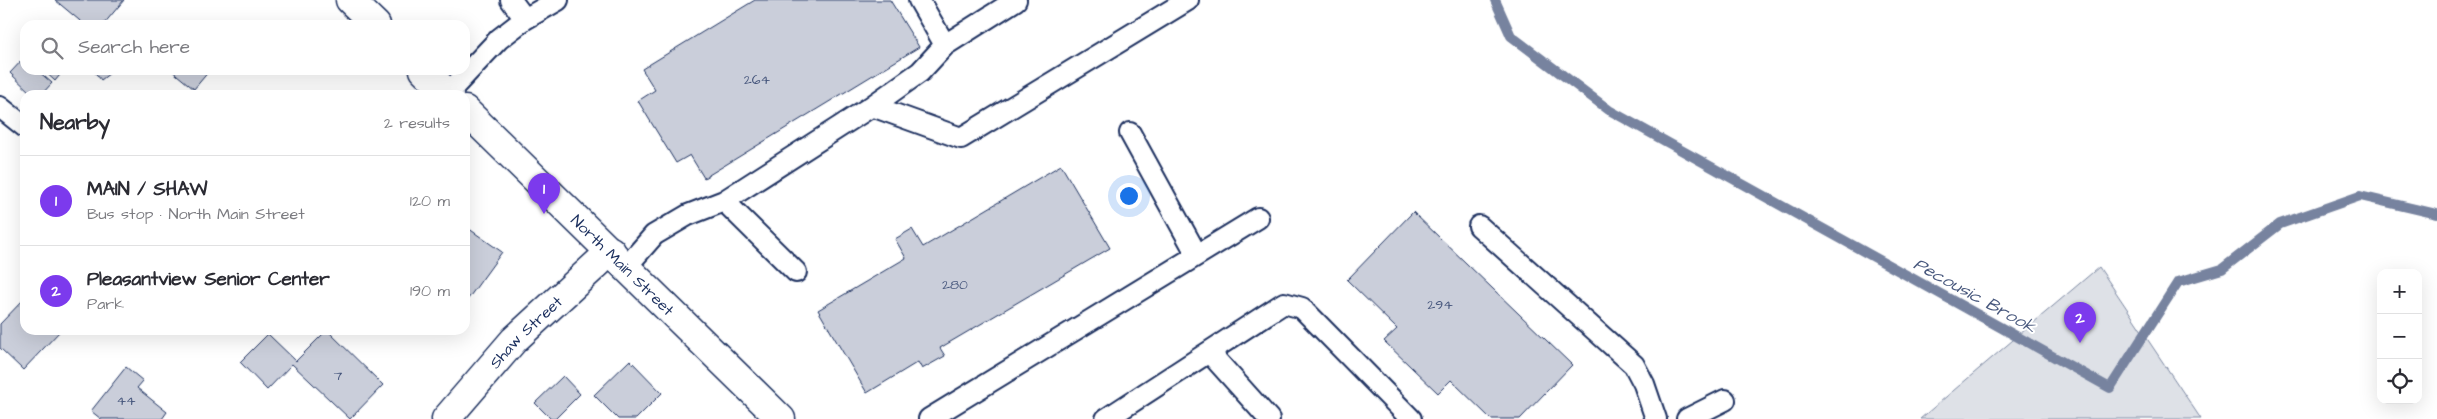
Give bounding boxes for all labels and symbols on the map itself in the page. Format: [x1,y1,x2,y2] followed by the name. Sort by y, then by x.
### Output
[744,70,771,90] house number: 264
[528,173,560,214] pin: 1
[1116,183,1142,209] your location
[566,210,679,321] street label: North Main Street
[1909,251,2041,340] water label: Pecousic Brook
[942,275,968,295] house number: 280
[484,291,568,373] street label: Shaw Street
[1427,295,1453,315] house number: 294
[2064,302,2096,343] pin: 2
[334,366,343,386] house number: 7
[116,391,136,411] house number: 44

